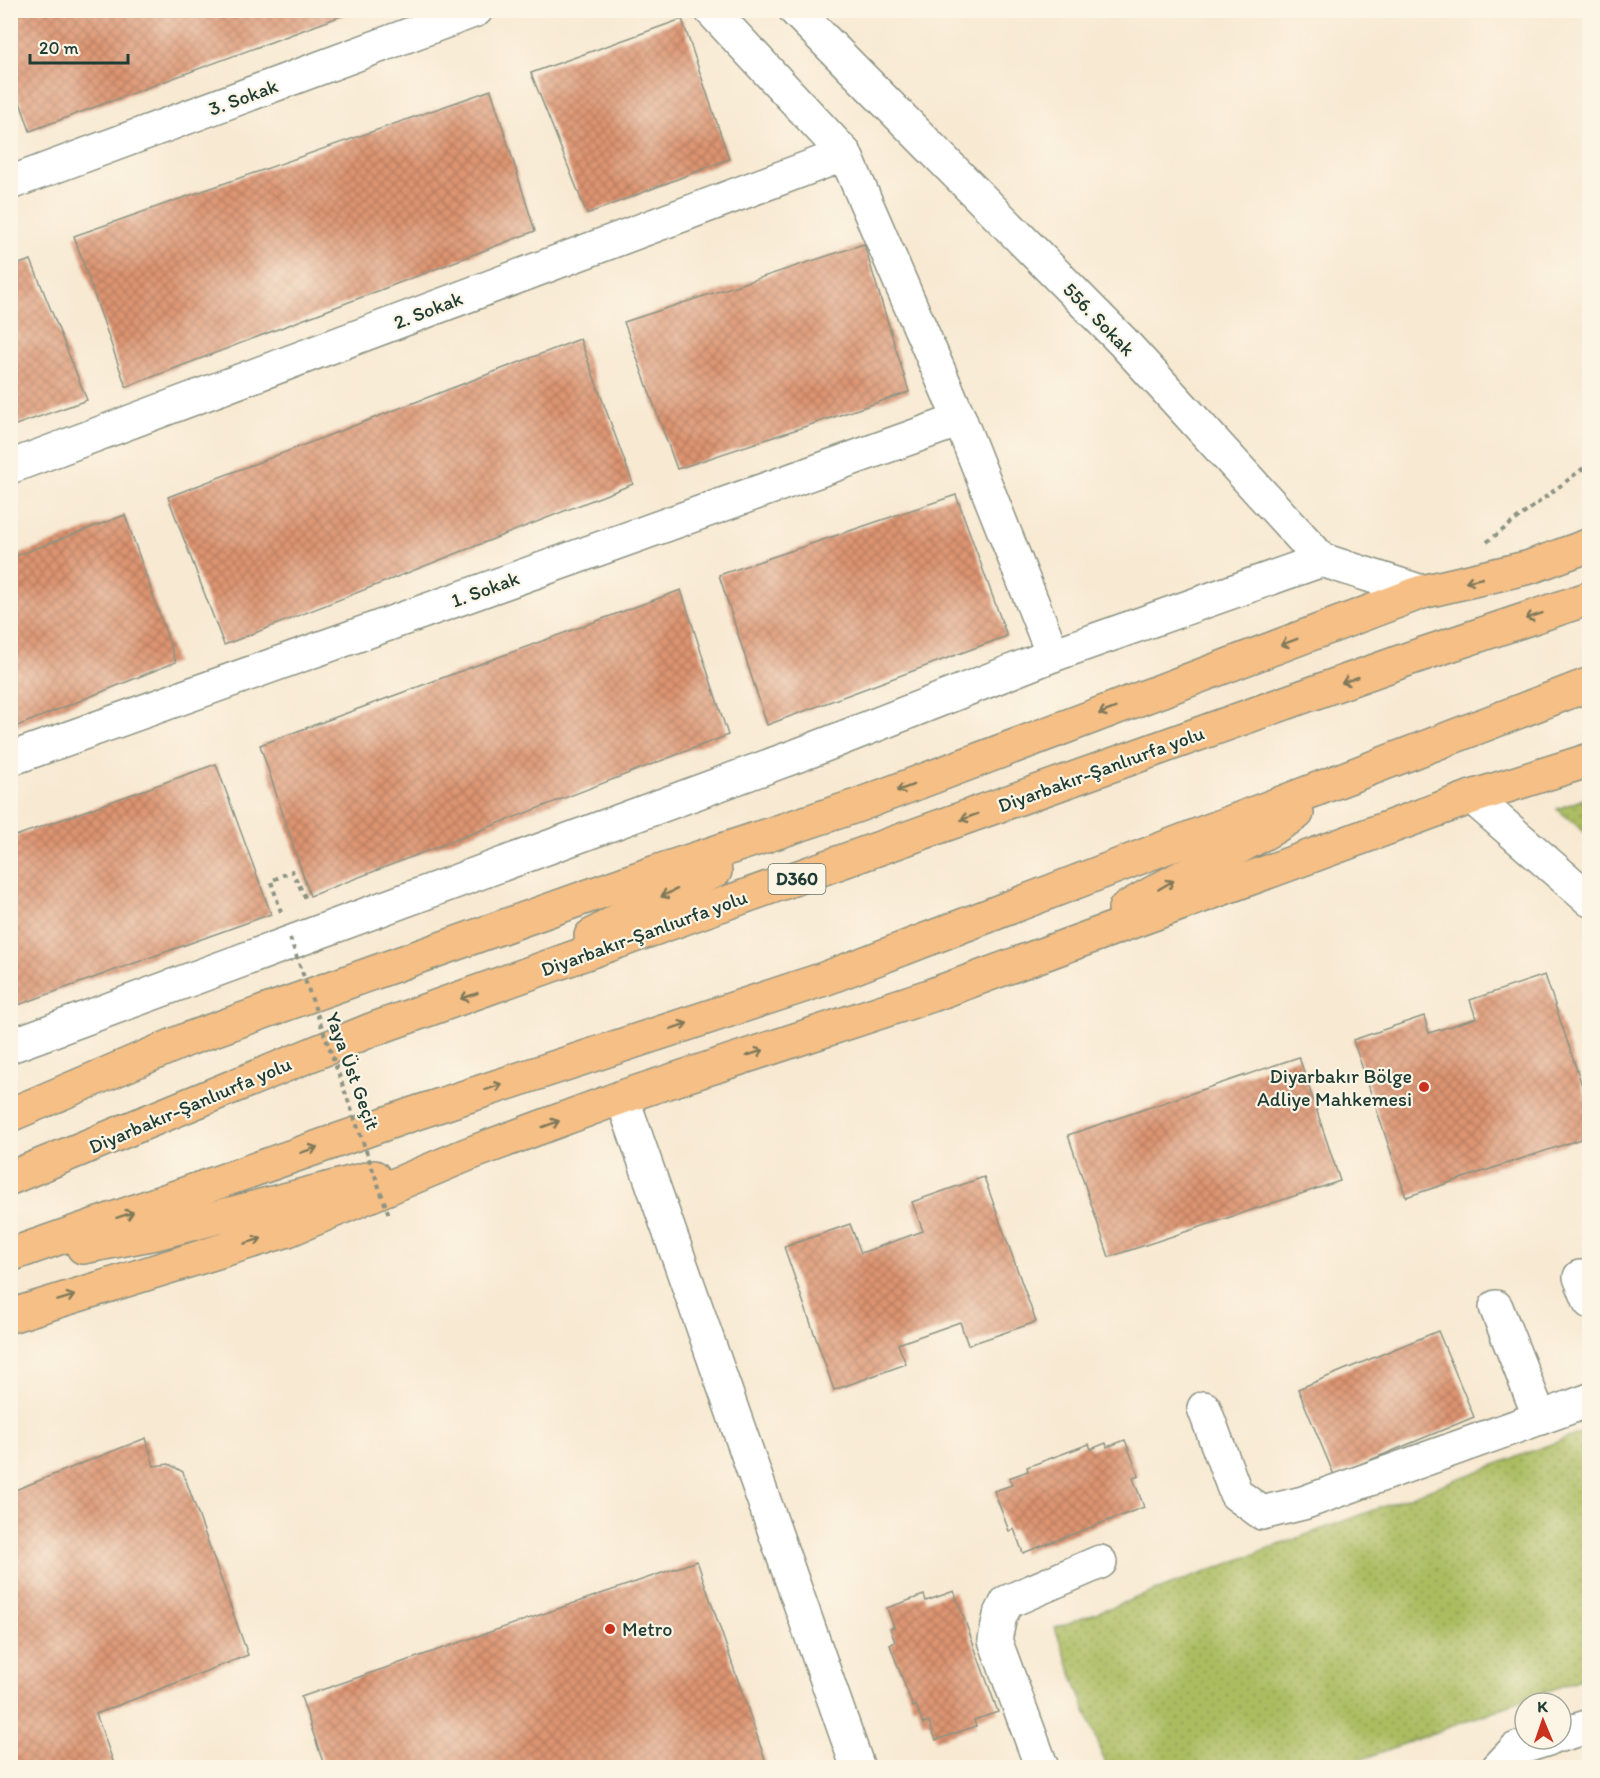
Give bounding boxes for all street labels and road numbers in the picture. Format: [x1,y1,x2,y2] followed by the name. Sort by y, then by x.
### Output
[205,73,281,121] street label: 3. Sokak
[1058,277,1140,361] street label: 556. Sokak
[390,286,466,334] street label: 2. Sokak
[448,566,522,612] street label: 1. Sokak
[995,720,1207,818] street label: Diyarbakır-Şanlıurfa yolu
[768,864,826,894] road number: D360
[538,884,750,982] street label: Diyarbakır-Şanlıurfa yolu
[321,1009,385,1133] street label: Yaya Üst Geçit
[85,1051,295,1159] street label: Diyarbakır-Şanlıurfa yolu

